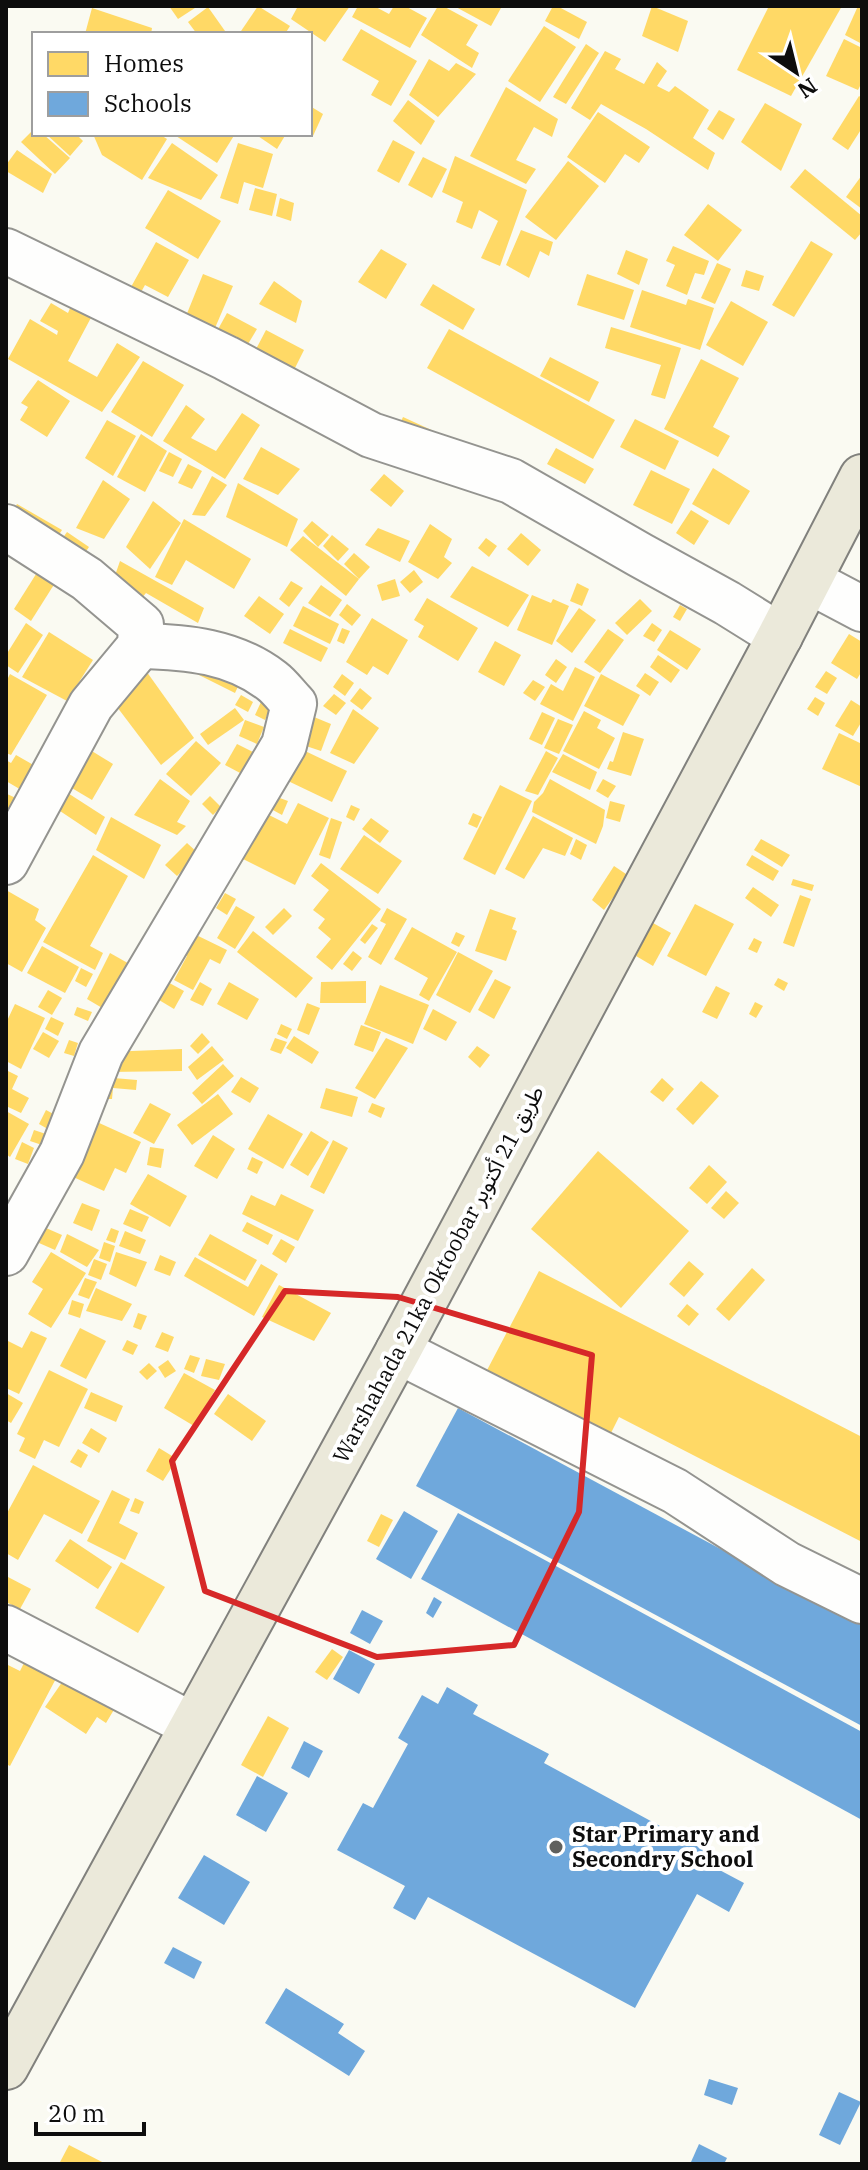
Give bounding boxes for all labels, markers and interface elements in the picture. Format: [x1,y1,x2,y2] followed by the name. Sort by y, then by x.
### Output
[32,32,312,136] legend
[756,32,836,112] north arrow
[104,47,184,79] text: Homes
[792,72,823,106] text: N
[104,87,192,119] text: Schools
[325,1080,550,1468] street label: Warshahada 21ka Oktoobar طريق 21 أكتوبر
[572,1819,760,1873] place label: Star Primary and Secondry School
[547,1838,565,1856] marker: Star Primary and Secondry School
[36,2086,144,2136] scale bar
[48,2097,105,2129] text: 20 m

